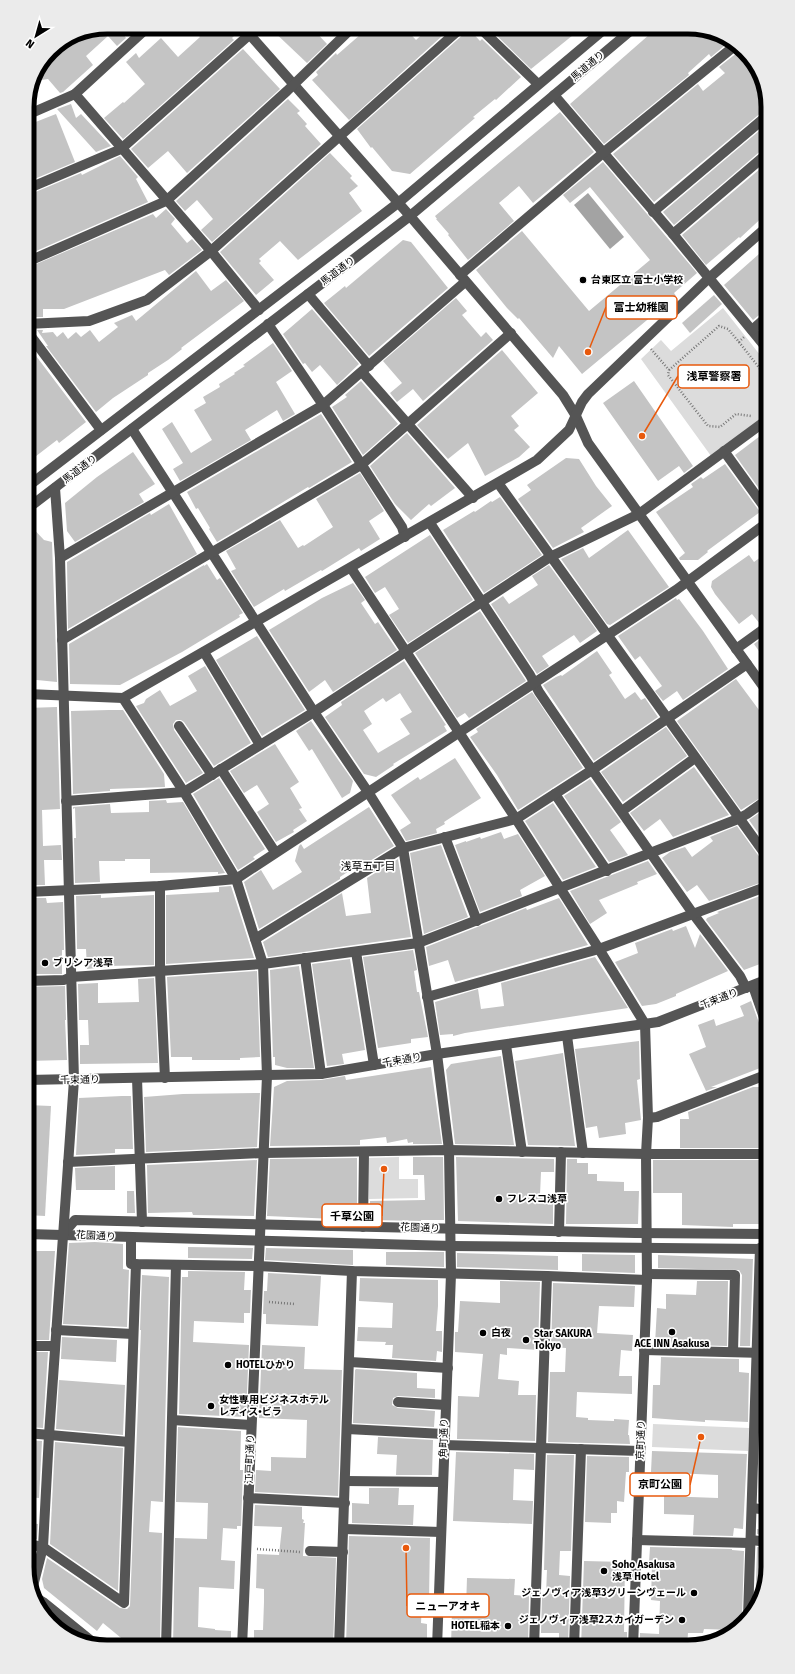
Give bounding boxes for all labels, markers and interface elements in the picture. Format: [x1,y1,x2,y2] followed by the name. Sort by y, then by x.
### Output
[16,16,56,56] north arrow
[23,36,37,51] text: N
[569,49,607,83] street label: 馬道通り
[318,254,358,288] street label: 馬道通り
[591,274,683,286] place label: 台東区立 富士小学校
[578,275,588,285] marker: 台東区立 富士小学校
[606,296,677,319] callout: 富士幼稚園
[614,301,669,314] text: 富士幼稚園
[678,365,749,388] callout: 浅草警察署
[687,370,742,383] text: 浅草警察署
[60,452,100,486] street label: 馬道通り
[341,860,396,873] district label: 浅草五丁目
[53,957,113,969] place label: ブリシア浅草
[40,958,50,968] marker: ブリシア浅草
[698,986,740,1012] street label: 千束通り
[381,1051,423,1069] street label: 千束通り
[60,1074,100,1086] street label: 千束通り
[507,1193,567,1205] place label: フレスコ浅草
[494,1194,504,1204] marker: フレスコ浅草
[322,1204,382,1227] callout: 千草公園
[330,1210,374,1223] text: 千草公園
[400,1221,440,1235] street label: 花園通り
[76,1229,116,1243] street label: 花園通り
[491,1327,511,1339] place label: 白夜
[667,1327,677,1337] marker: ACE INN Asakusa
[478,1328,488,1338] marker: 白夜
[534,1328,593,1352] place label: Star SAKURA Tokyo
[521,1335,531,1345] marker: Star SAKURA Tokyo
[633,1338,710,1350] place label: ACE INN Asakusa
[236,1359,295,1371] place label: HOTELひかり
[223,1360,233,1370] marker: HOTELひかり
[219,1394,329,1418] place label: 女性専用ビジネスホテル レディス•ビラ
[206,1401,216,1411] marker: 女性専用ビジネスホテル レディス•ビラ
[437,1418,451,1458] street label: 角町通り
[634,1420,648,1460] street label: 京町通り
[243,1434,257,1484] street label: 江戸町通り
[630,1473,690,1496] callout: 京町公園
[638,1478,682,1491] text: 京町公園
[612,1559,676,1583] place label: Soho Asakusa 浅草 Hotel
[599,1566,609,1576] marker: Soho Asakusa 浅草 Hotel
[521,1587,686,1599] place label: ジェノヴィア浅草3グリーンヴェール
[689,1588,699,1598] marker: ジェノヴィア浅草3グリーンヴェール
[407,1594,489,1617] callout: ニューアオキ
[415,1600,481,1613] text: ニューアオキ
[519,1614,674,1626] place label: ジェノヴィア浅草2スカイガーデン
[677,1615,687,1625] marker: ジェノヴィア浅草2スカイガーデン
[451,1620,500,1632] place label: HOTEL稲本
[503,1621,513,1631] marker: HOTEL稲本

